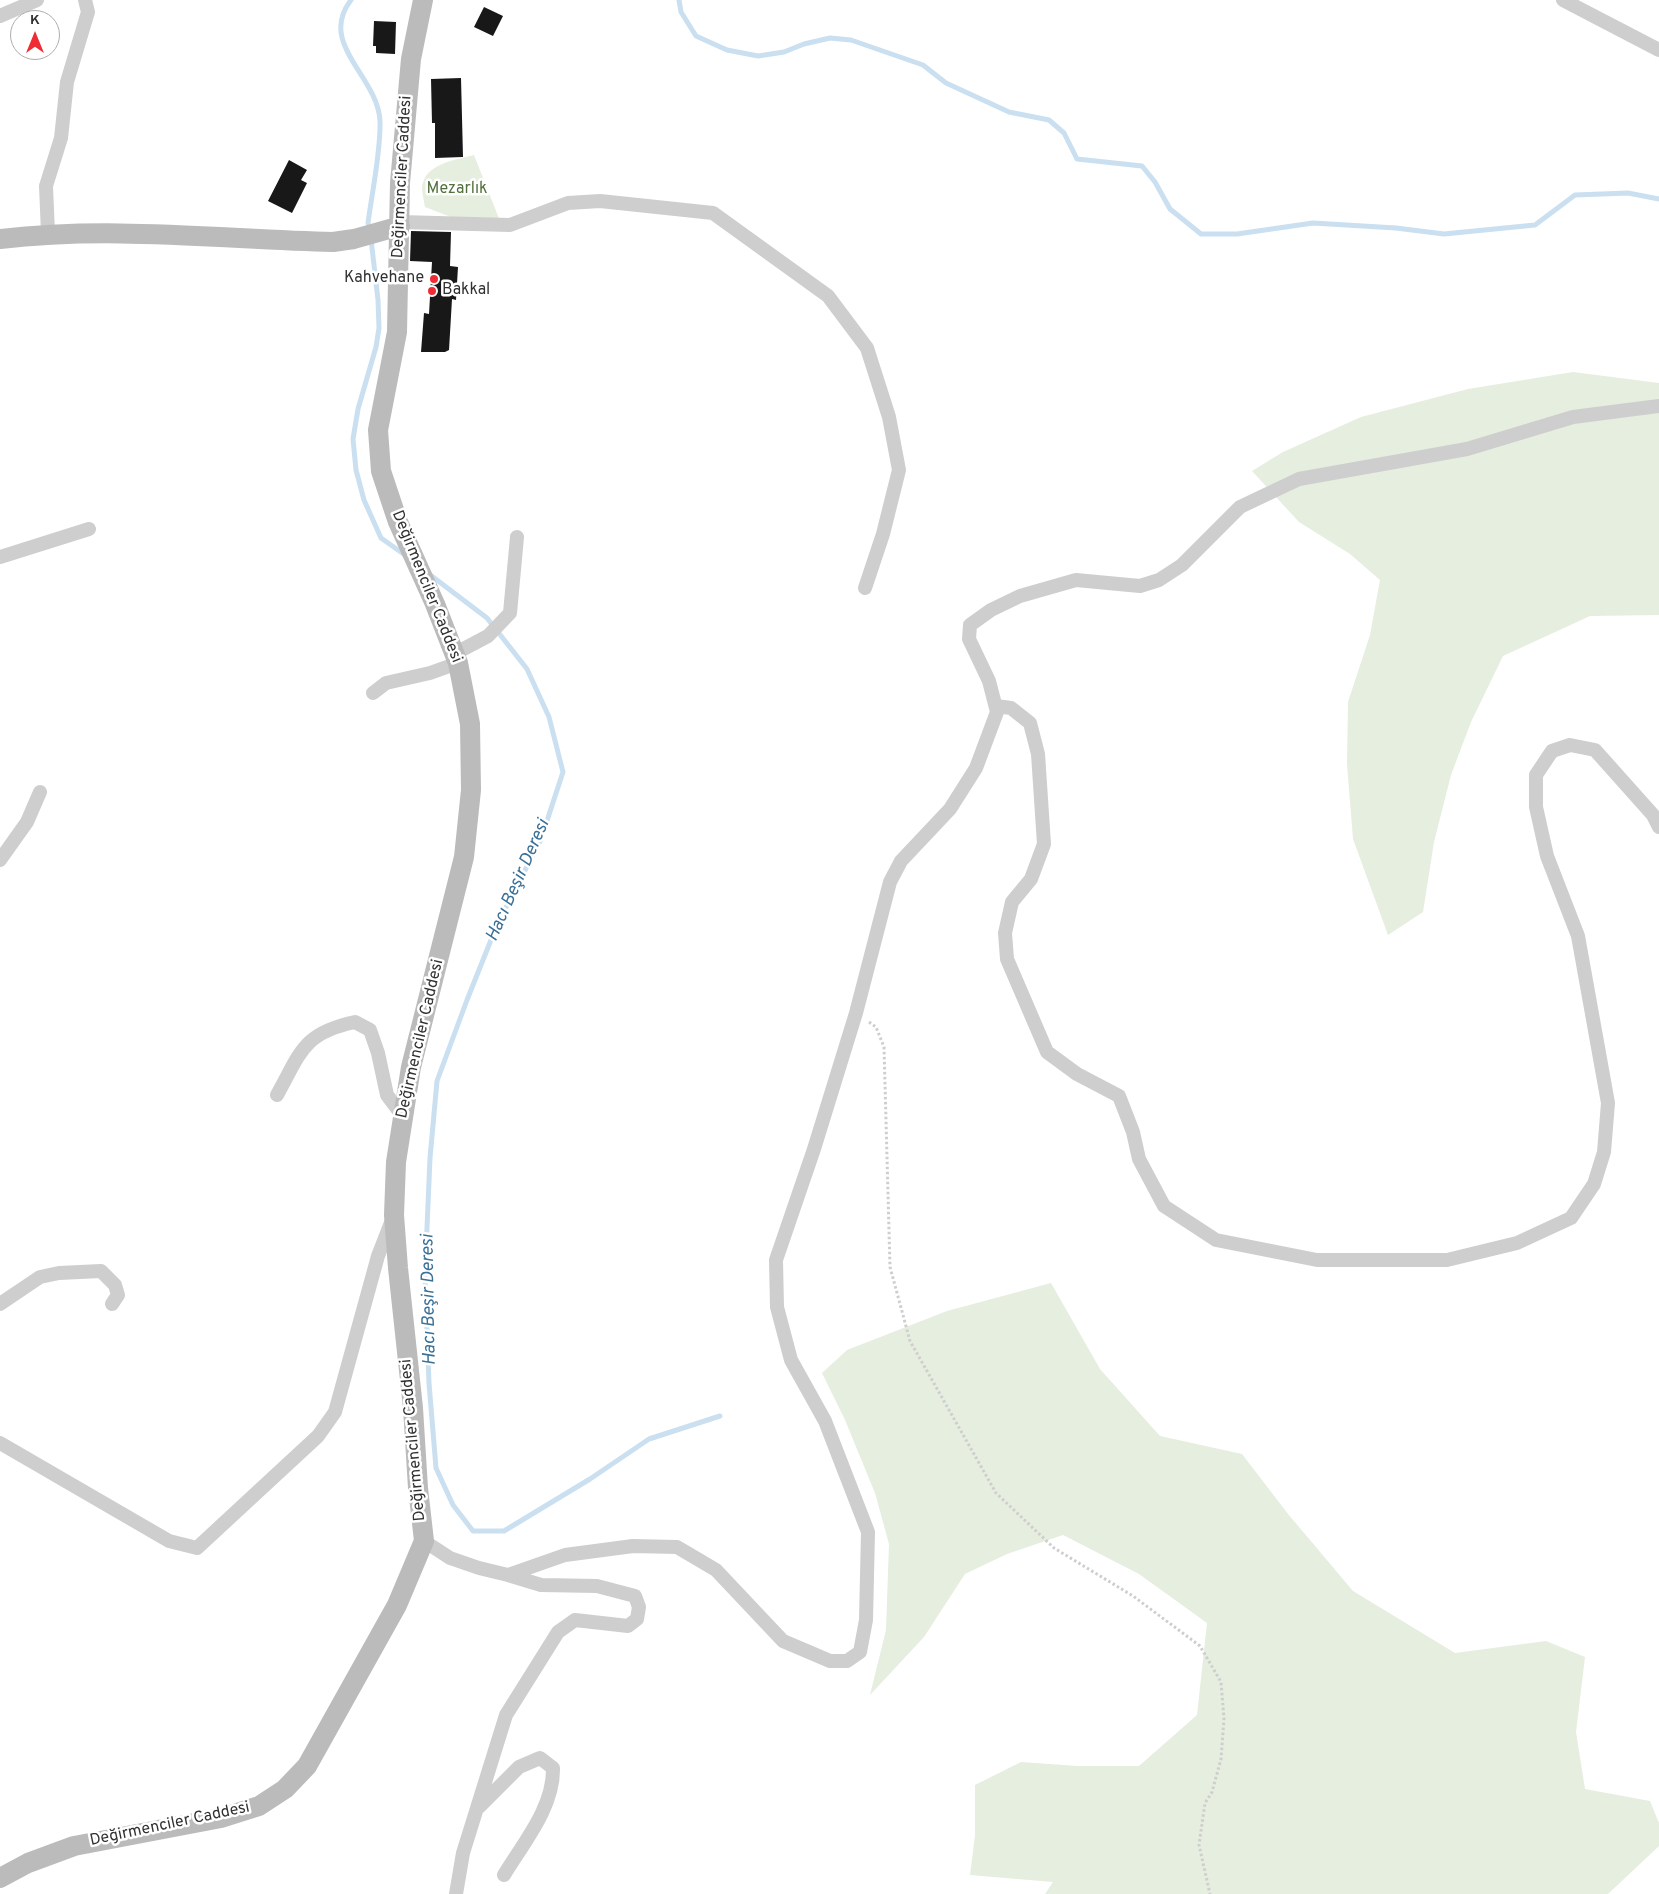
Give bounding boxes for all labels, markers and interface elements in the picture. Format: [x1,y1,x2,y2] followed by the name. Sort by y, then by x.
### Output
[10,10,60,60] north arrow
[30,12,40,29] text: K
[389,95,417,259] street label: Değirmenciler Caddesi
[427,180,487,200] park label: Mezarlık
[344,269,424,289] place label: Kahvehane
[428,273,440,285] marker: Kahvehane
[442,281,490,301] place label: Bakkal
[426,285,438,297] marker: Bakkal
[387,508,465,666] street label: Değirmenciler Caddesi
[482,817,556,945] water label: Hacı Beşir Deresi
[393,958,449,1120] street label: Değirmenciler Caddesi
[418,1234,442,1366] water label: Hacı Beşir Deresi
[397,1358,431,1522] street label: Değirmenciler Caddesi
[88,1799,252,1851] street label: Değirmenciler Caddesi

